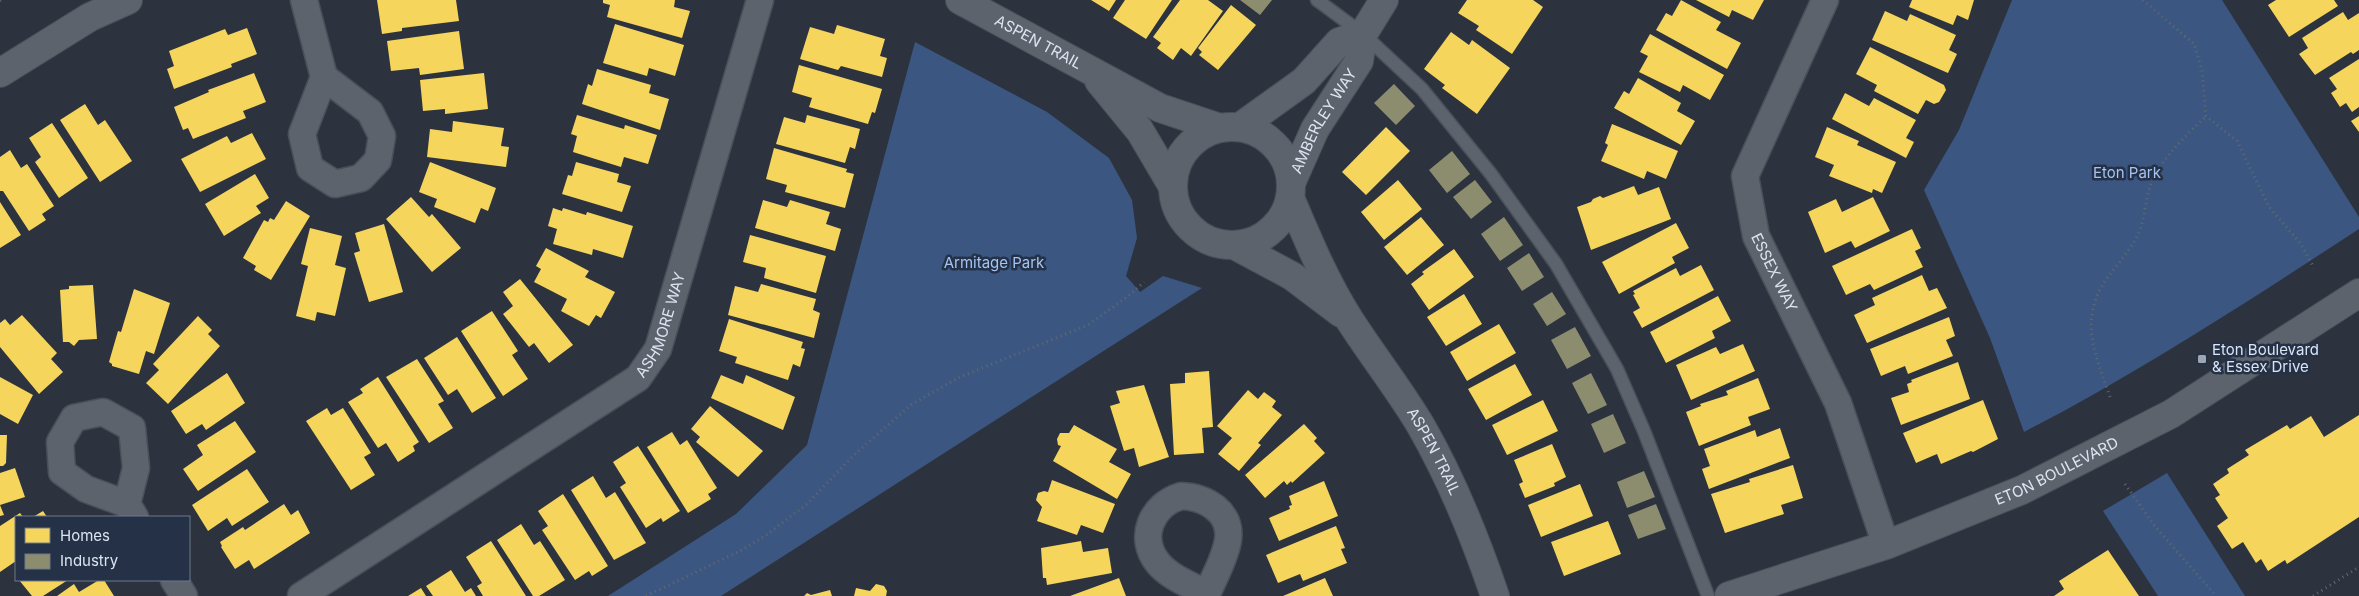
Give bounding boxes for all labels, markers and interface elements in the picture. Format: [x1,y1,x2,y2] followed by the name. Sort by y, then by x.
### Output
[992,11,1085,73] street label: ASPEN TRAIL
[1287,65,1361,176] street label: AMBERLEY WAY
[2093,163,2162,182] park label: Eton Park
[1747,230,1802,315] street label: ESSEX WAY
[944,253,1045,272] park label: Armitage Park
[631,270,689,381] street label: ASHMORE WAY
[2212,340,2319,376] place label: Eton Boulevard & Essex Drive
[2196,353,2208,365] marker: Eton Boulevard & Essex Drive
[1403,404,1465,498] street label: ASPEN TRAIL
[1992,432,2121,509] street label: ETON BOULEVARD
[15,516,190,581] legend
[60,526,110,545] text: Homes
[60,551,119,570] text: Industry

